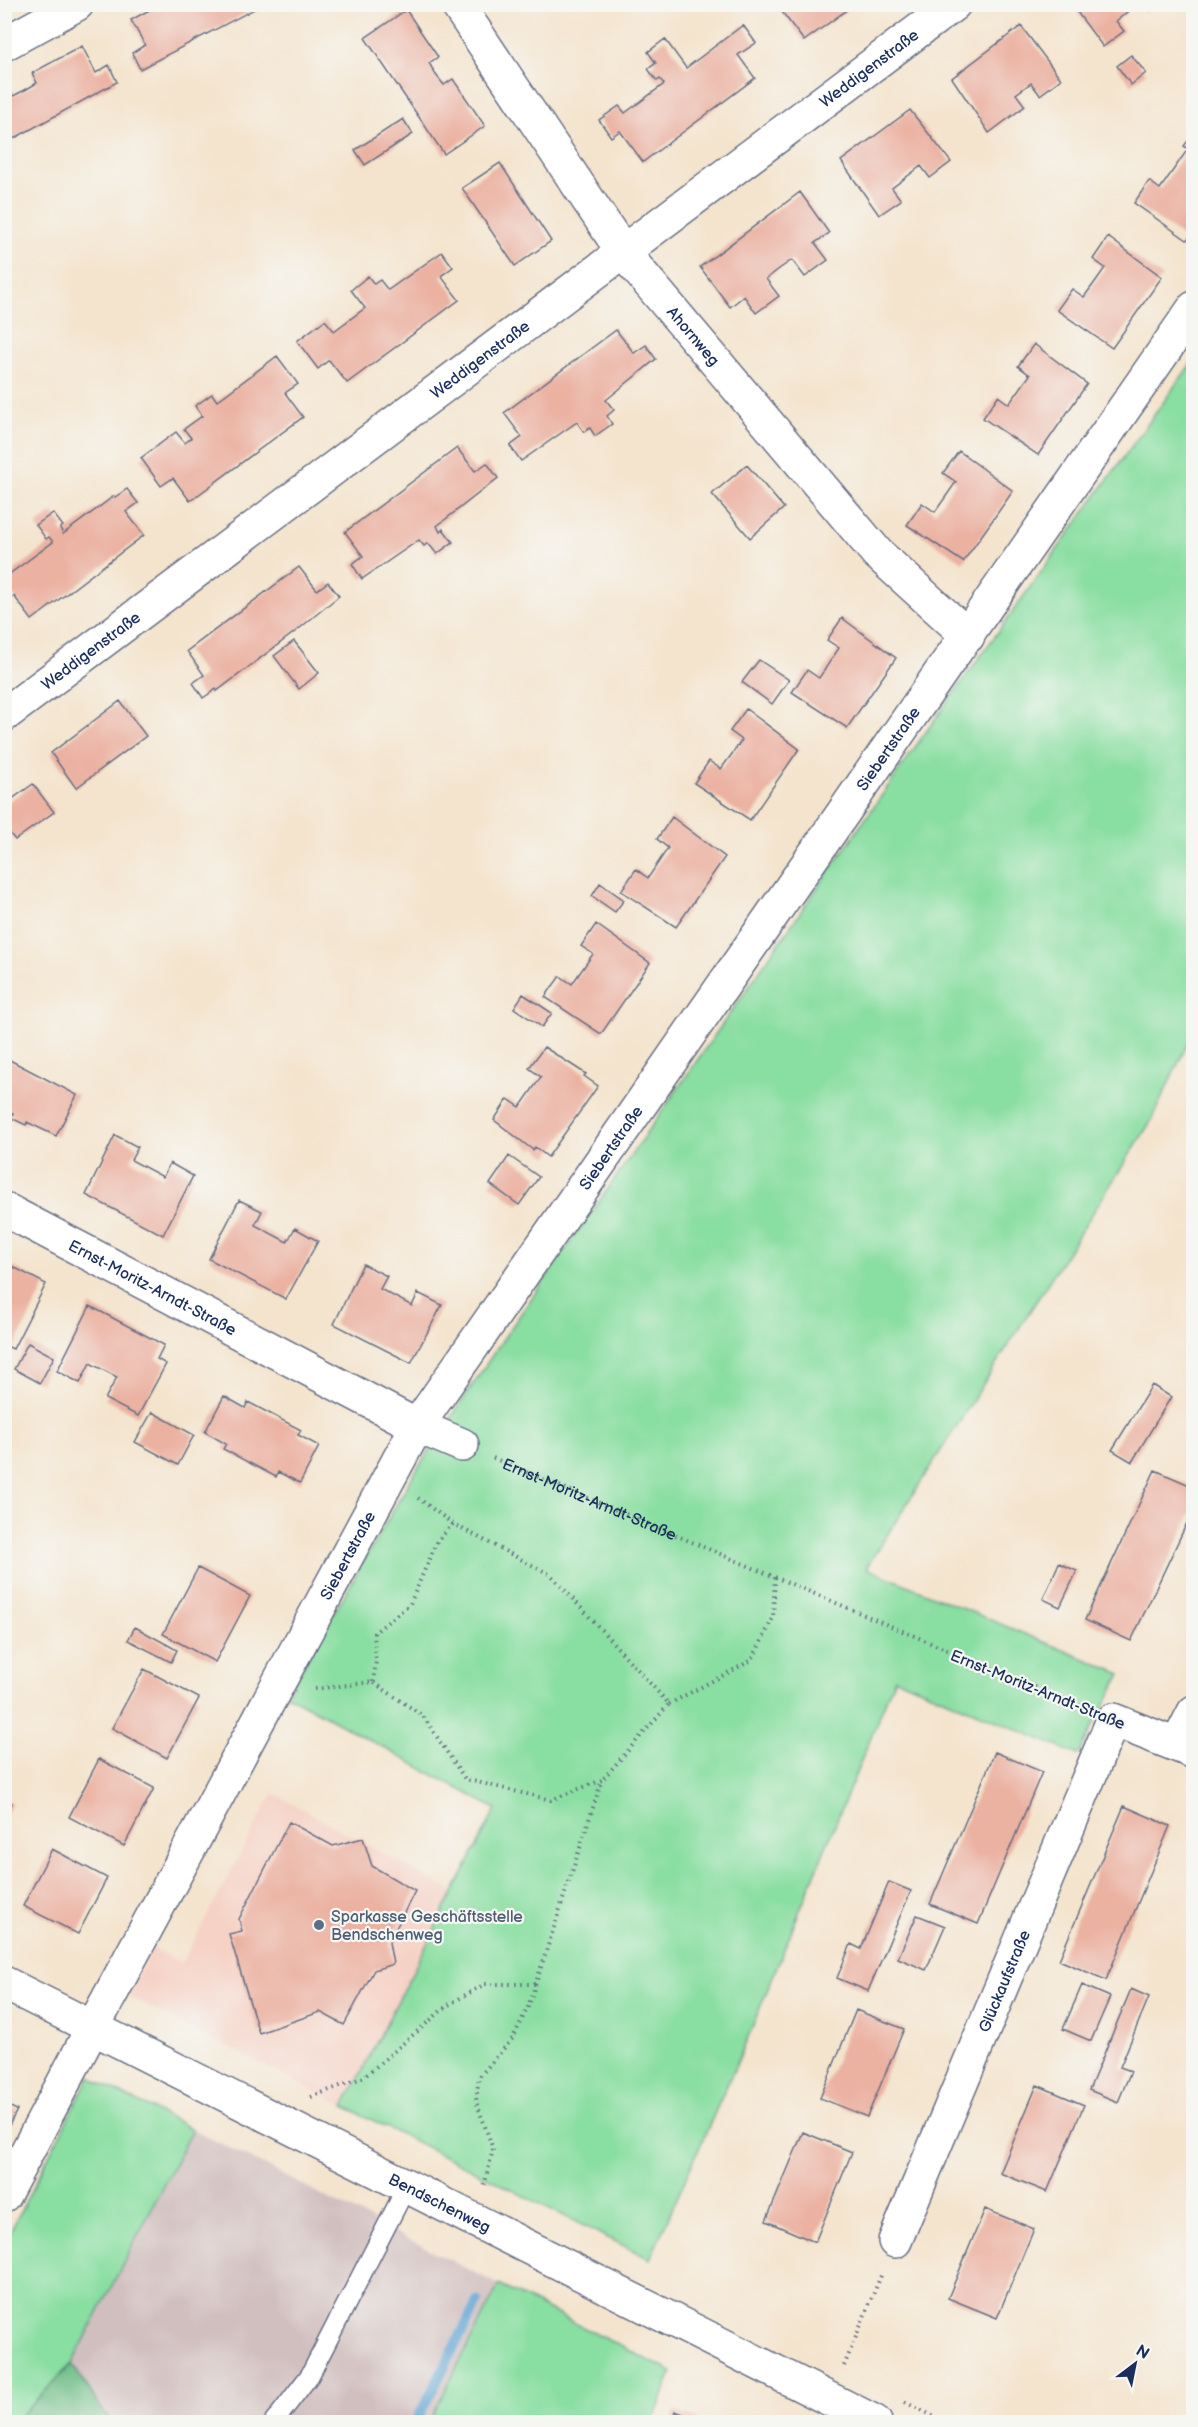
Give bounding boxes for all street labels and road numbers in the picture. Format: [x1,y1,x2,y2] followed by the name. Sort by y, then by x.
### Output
[816,26,923,112] street label: Weddigenstraße
[662,303,723,370] street label: Ahornweg
[427,317,534,404] street label: Weddigenstraße
[38,608,145,695] street label: Weddigenstraße
[853,703,925,795] street label: Siebertstraße
[576,1102,648,1194] street label: Siebertstraße
[65,1237,240,1341] street label: Ernst-Moritz-Arndt-Straße
[499,1455,679,1546] street label: Ernst-Moritz-Arndt-Straße
[317,1508,380,1604] street label: Siebertstraße
[947,1647,1128,1734] street label: Ernst-Moritz-Arndt-Straße
[975,1927,1035,2035] street label: Glückaufstraße
[385,2170,493,2238] street label: Bendschenweg

